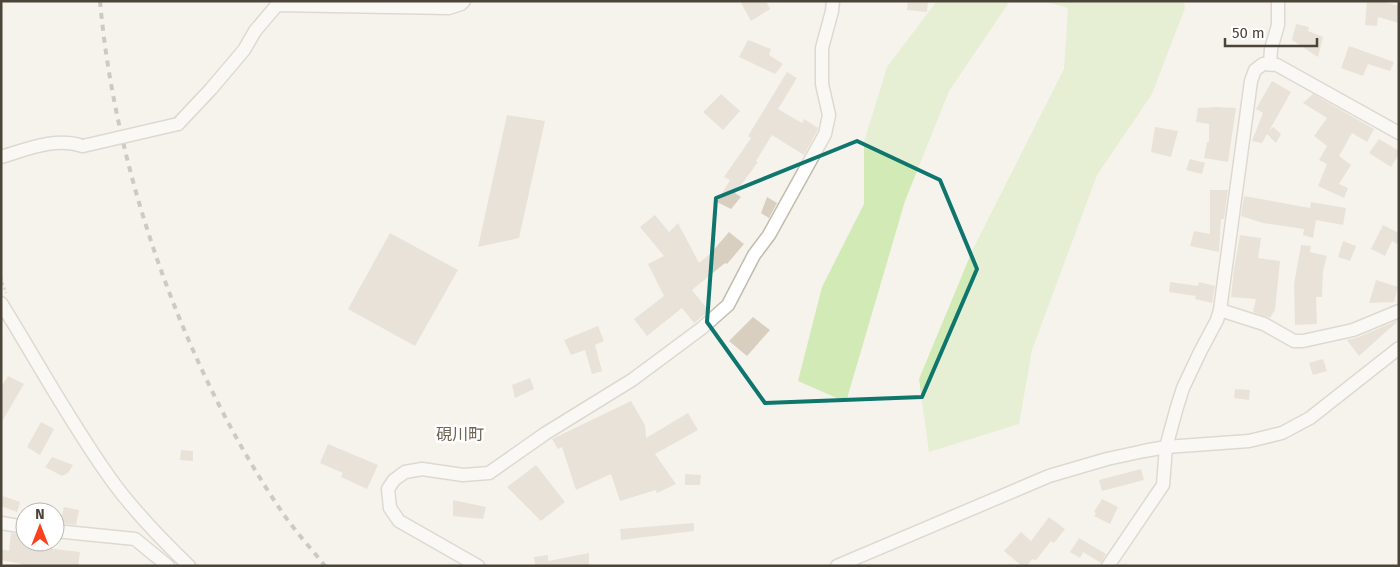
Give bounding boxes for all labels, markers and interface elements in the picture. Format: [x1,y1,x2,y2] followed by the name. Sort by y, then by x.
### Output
[1225,15,1318,47] scale bar
[1232,24,1265,42] text: 50 m
[436,425,484,444] district label: 硯川町
[15,502,65,552] north arrow
[35,506,45,523] text: N

